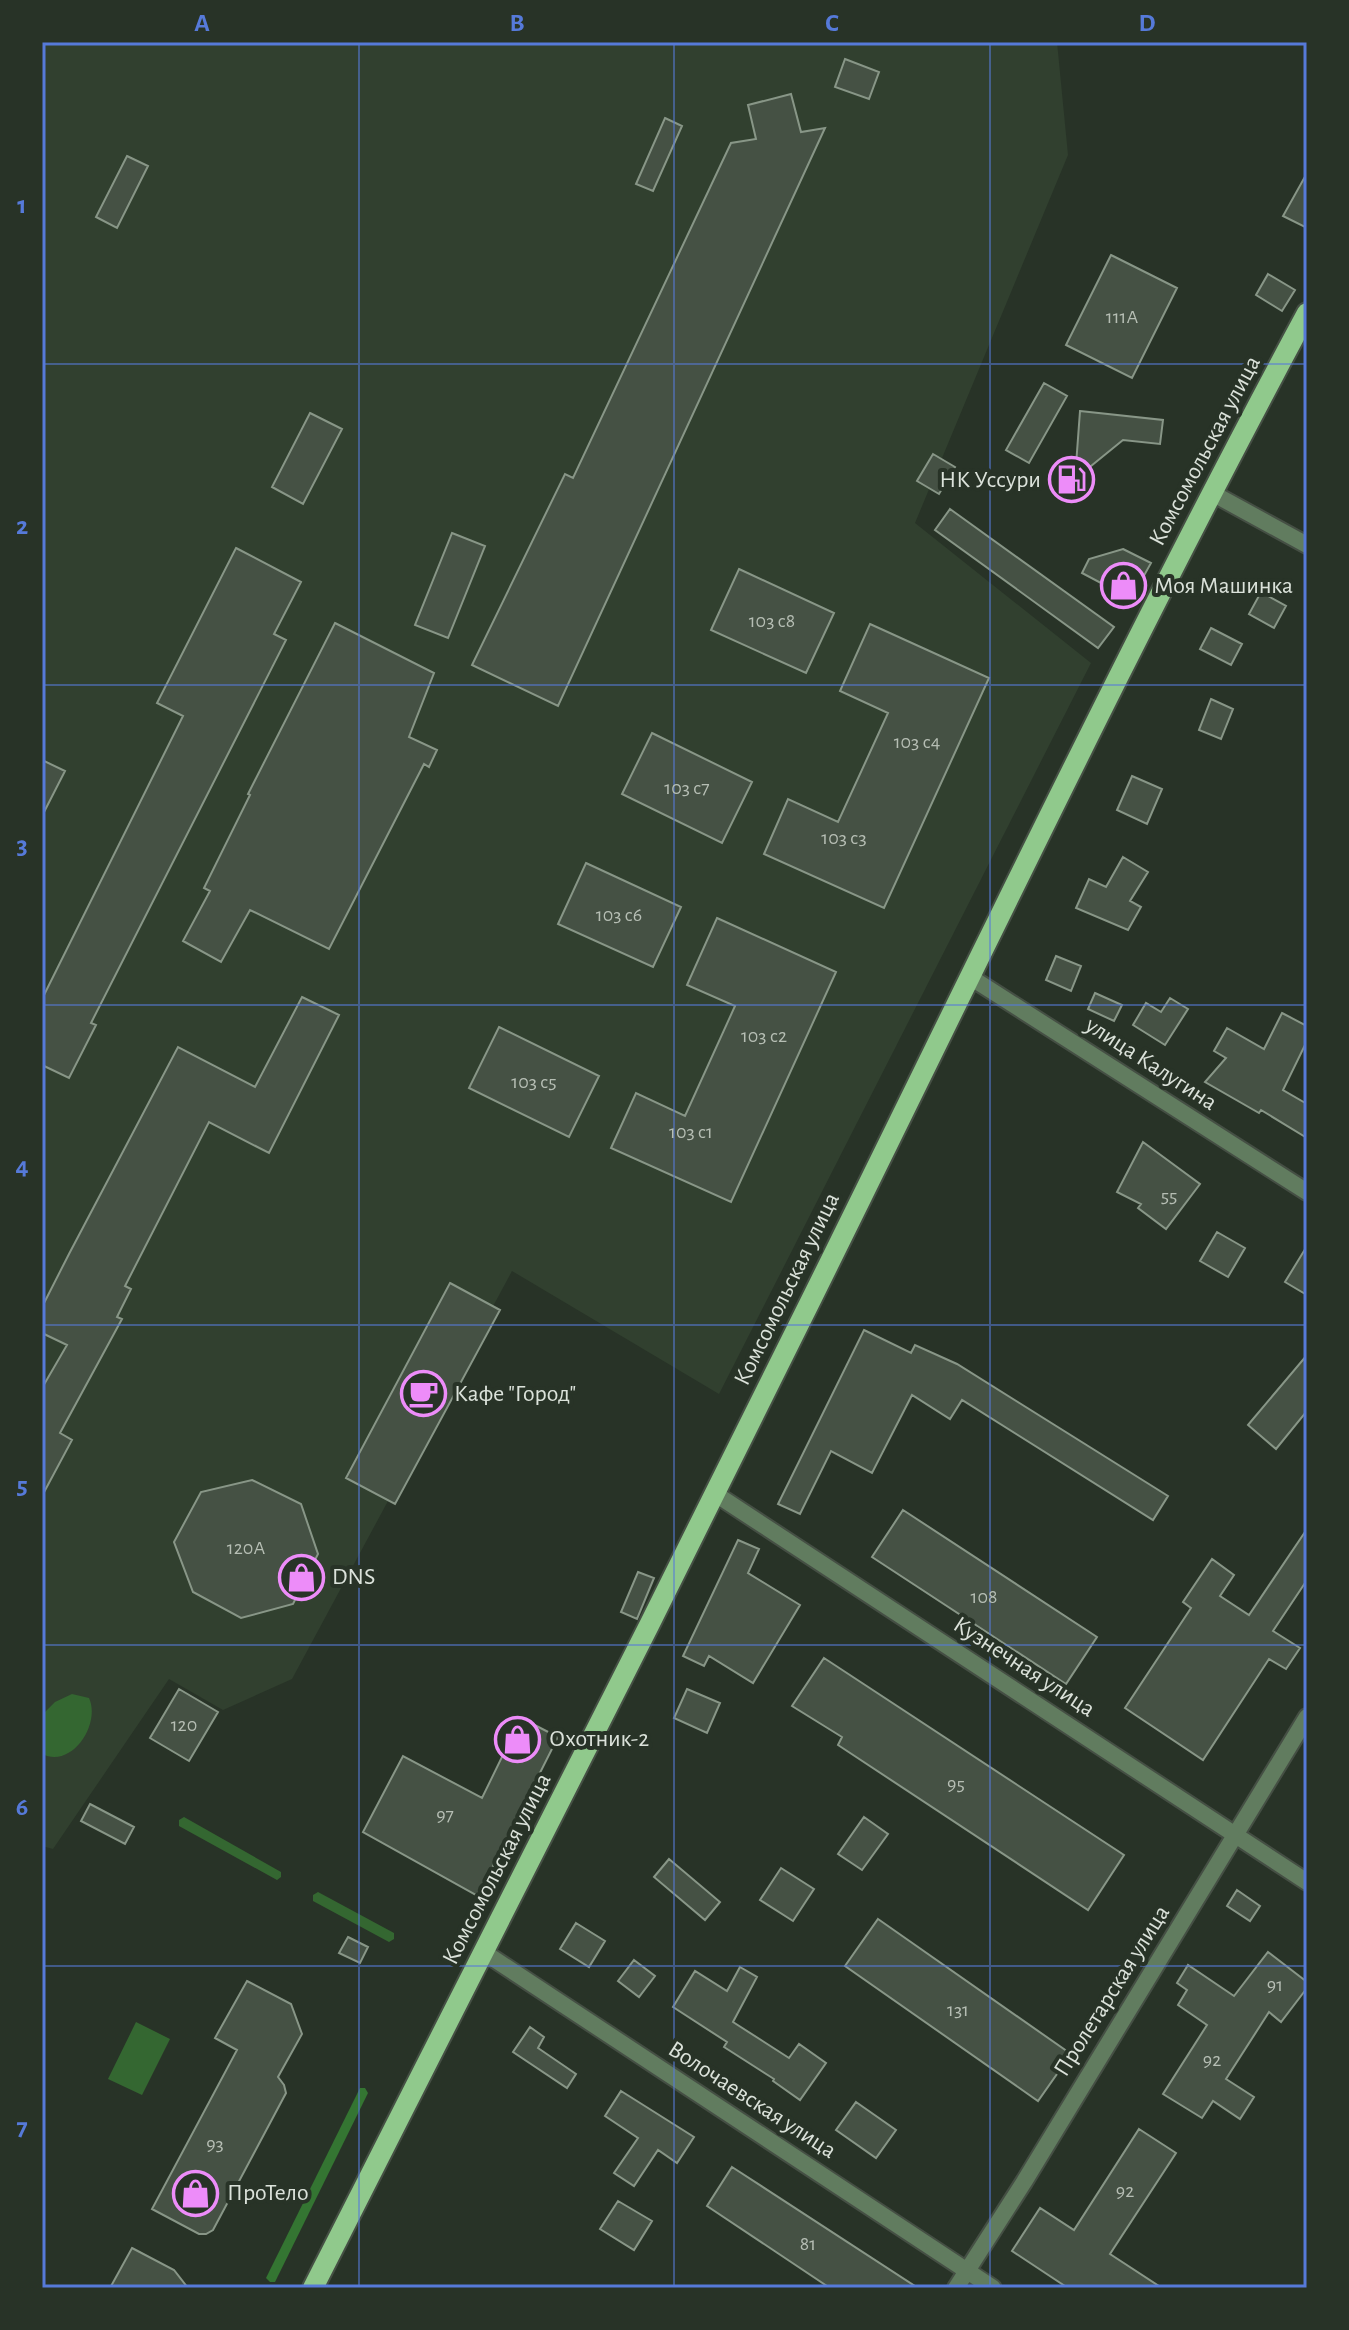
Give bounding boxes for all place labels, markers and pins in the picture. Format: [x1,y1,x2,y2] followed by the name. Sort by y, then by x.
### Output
[1048,456,1096,504] fuel station icon: НК Уссури
[939,468,1041,492] place label: НК Уссури
[1099,562,1147,610] shop icon: Моя Машинка
[1154,574,1293,598] place label: Моя Машинка
[399,1370,447,1418] cafe icon: Кафе "Город"
[454,1382,576,1406] place label: Кафе "Город"
[277,1553,325,1601] shop icon: DNS
[332,1565,375,1589] place label: DNS
[494,1715,542,1763] shop icon: Охотник-2
[549,1727,649,1751] place label: Охотник-2
[172,2169,220,2217] shop icon: ПроТело
[227,2181,309,2205] place label: ПроТело

